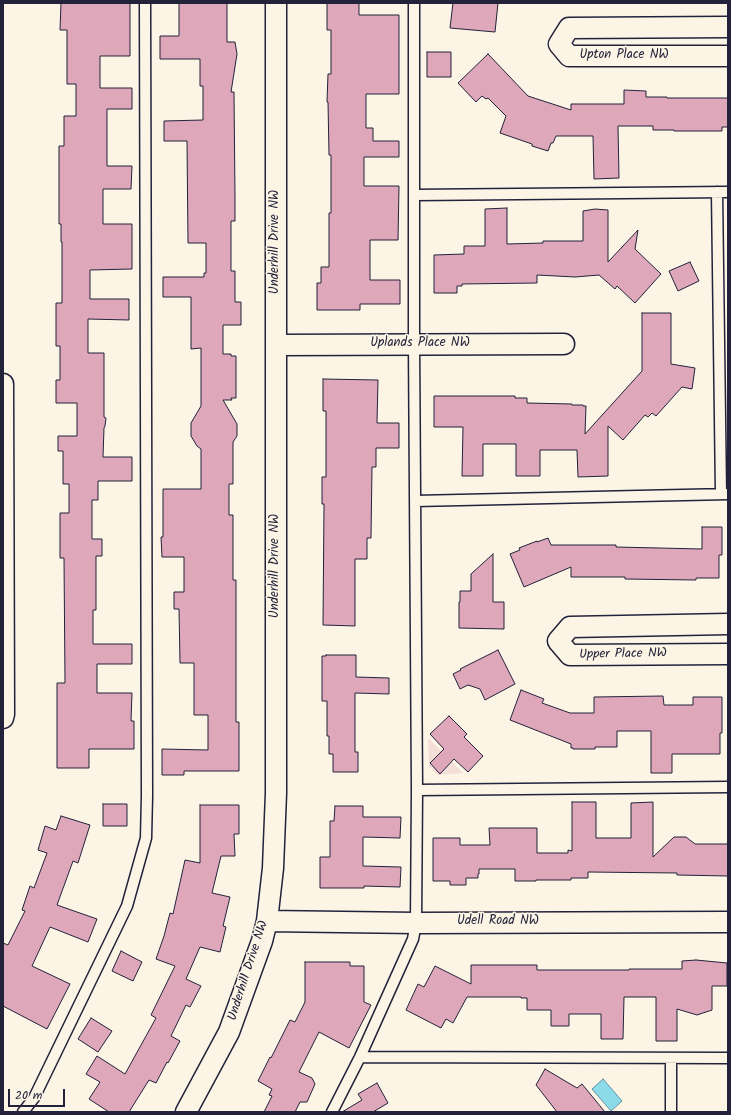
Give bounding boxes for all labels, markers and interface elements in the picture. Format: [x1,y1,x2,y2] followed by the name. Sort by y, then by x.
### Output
[579,48,669,64] street label: Upton Place NW
[268,190,284,294] street label: Underhill Drive NW
[370,336,470,352] street label: Uplands Place NW
[268,514,284,618] street label: Underhill Drive NW
[579,646,667,664] street label: Upper Place NW
[457,914,539,930] street label: Udell Road NW
[225,919,273,1023] street label: Underhill Drive NW
[10,1081,67,1107] scale bar
[15,1086,42,1105] text: 20 m

